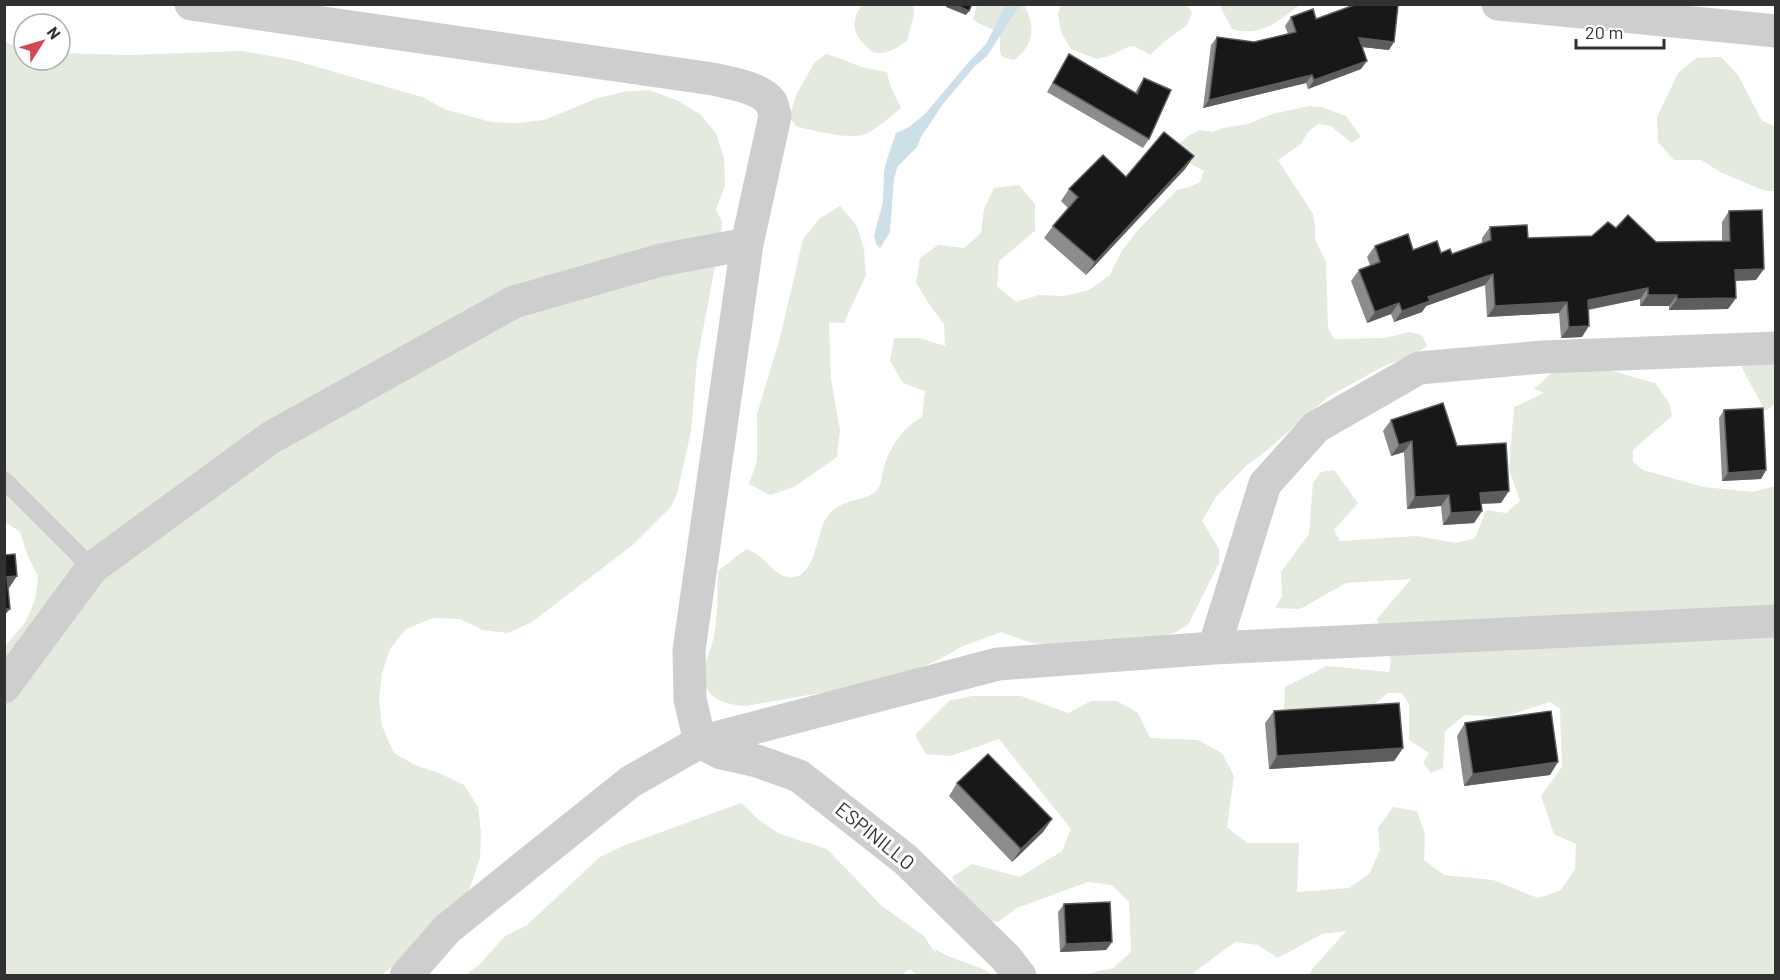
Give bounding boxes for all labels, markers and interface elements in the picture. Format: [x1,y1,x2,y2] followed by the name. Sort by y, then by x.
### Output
[12,12,72,72] north arrow
[1576,12,1664,50] scale bar
[1585,21,1623,43] text: 20 m
[44,23,65,43] text: N
[831,796,920,874] street label: ESPINILLO

